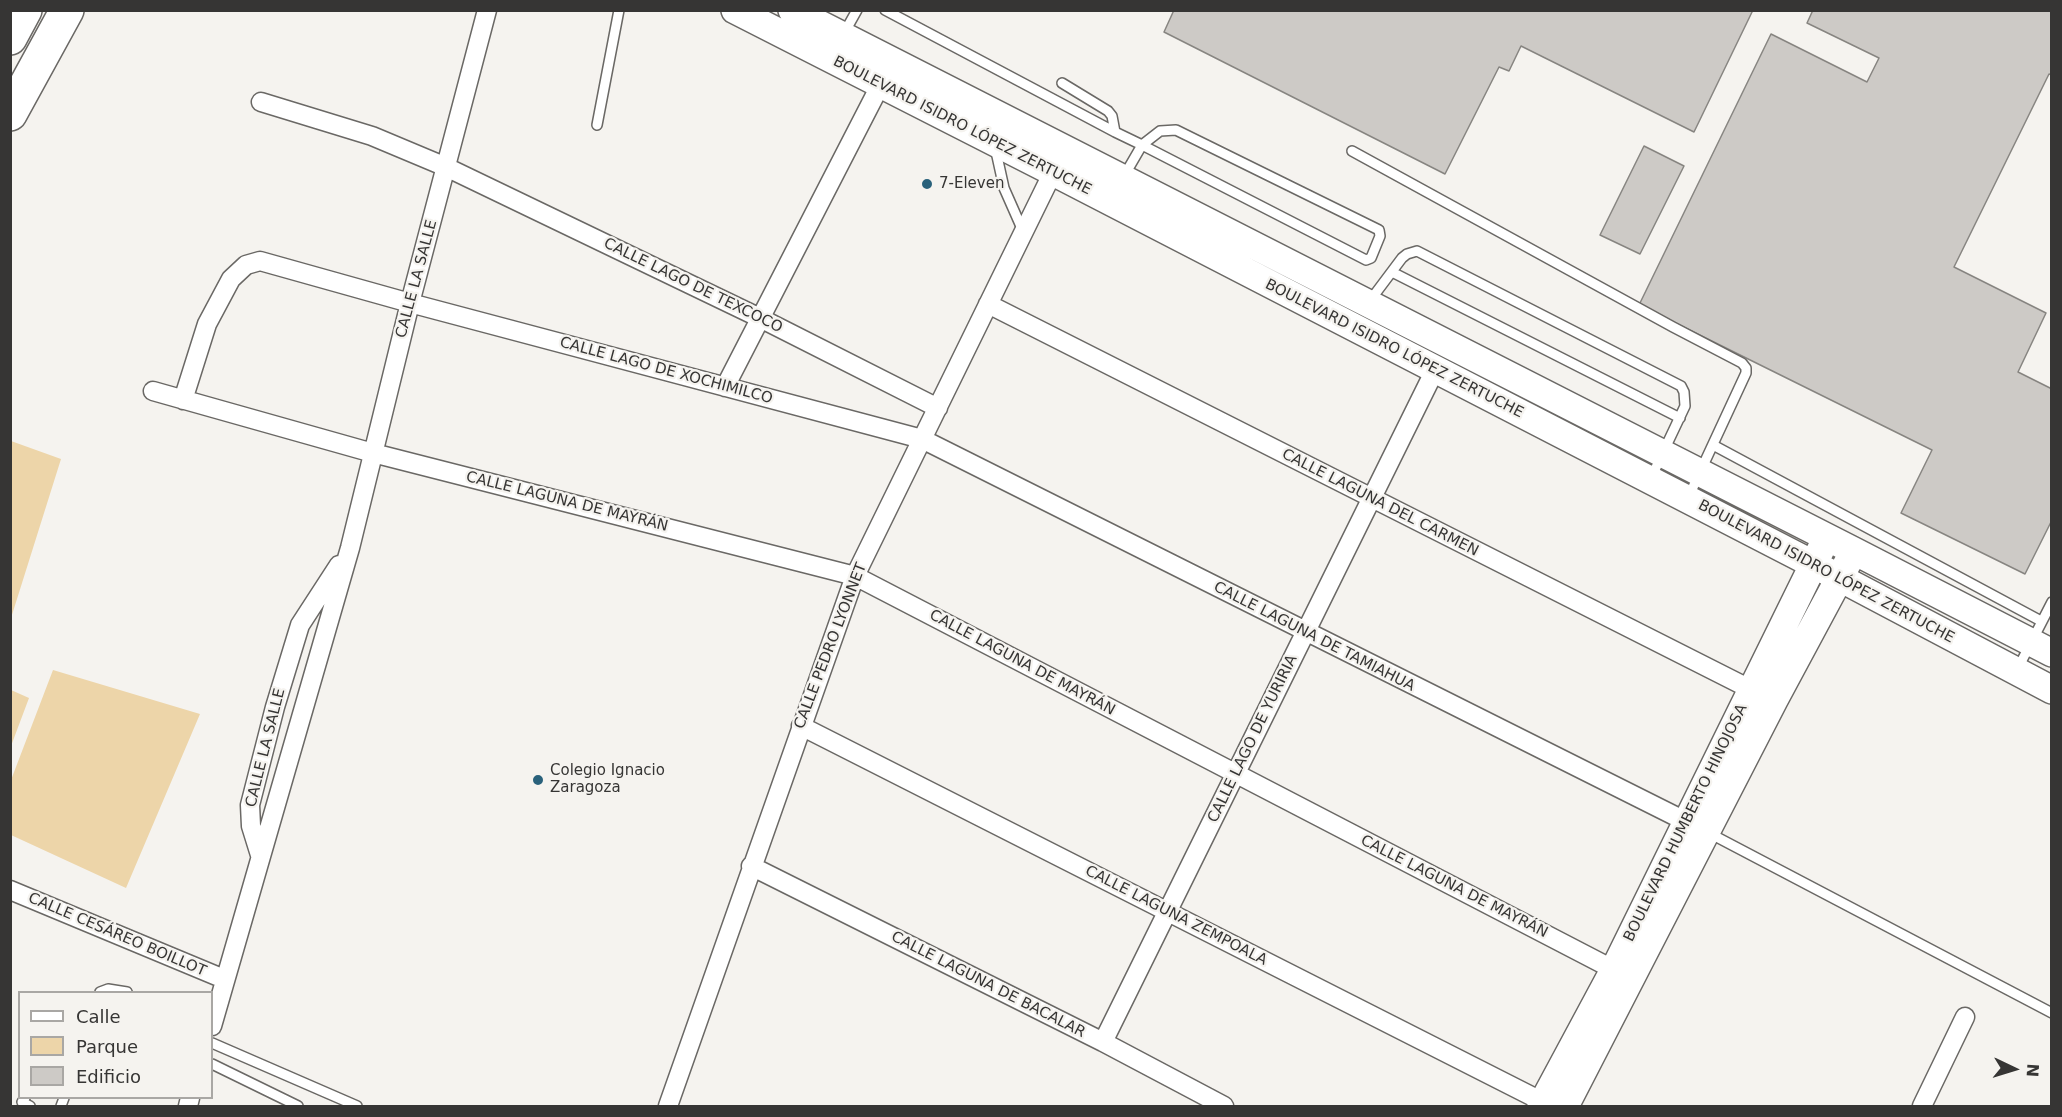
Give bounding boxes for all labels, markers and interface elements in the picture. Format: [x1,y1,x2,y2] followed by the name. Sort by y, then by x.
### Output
[830,53,1094,199] street label: BOULEVARD ISIDRO LÓPEZ ZERTUCHE
[939,175,1004,193] place label: 7-Eleven
[920,177,934,191] marker: 7-Eleven
[393,218,441,340] street label: CALLE LA SALLE
[601,235,785,337] street label: CALLE LAGO DE TEXCOCO
[1262,276,1526,422] street label: BOULEVARD ISIDRO LÓPEZ ZERTUCHE
[558,334,774,408] street label: CALLE LAGO DE XOCHIMILCO
[1279,445,1481,561] street label: CALLE LAGUNA DEL CARMEN
[464,468,670,536] street label: CALLE LAGUNA DE MAYRÁN
[1695,497,1957,647] street label: BOULEVARD ISIDRO LÓPEZ ZERTUCHE
[791,560,871,732] street label: CALLE PEDRO LYONNET
[1210,578,1418,696] street label: CALLE LAGUNA DE TAMIAHUA
[926,606,1118,720] street label: CALLE LAGUNA DE MAYRÁN
[1204,652,1302,826] street label: CALLE LAGO DE YURIRIA
[243,687,289,809] street label: CALLE LA SALLE
[1620,701,1752,945] street label: BOULEVARD HUMBERTO HINOJOSA
[550,762,665,797] place label: Colegio Ignacio Zaragoza
[531,773,545,787] marker: Colegio Ignacio Zaragoza
[1357,832,1551,942] street label: CALLE LAGUNA DE MAYRÁN
[1082,862,1270,970] street label: CALLE LAGUNA ZEMPOALA
[25,889,209,981] street label: CALLE CESÁREO BOILLOT
[888,928,1088,1042] street label: CALLE LAGUNA DE BACALAR
[18,991,213,1099] legend
[76,1006,121,1027] text: Calle
[76,1036,138,1057] text: Parque
[1984,1039,2044,1099] north arrow
[2023,1063,2042,1078] text: N
[76,1066,141,1087] text: Edificio

